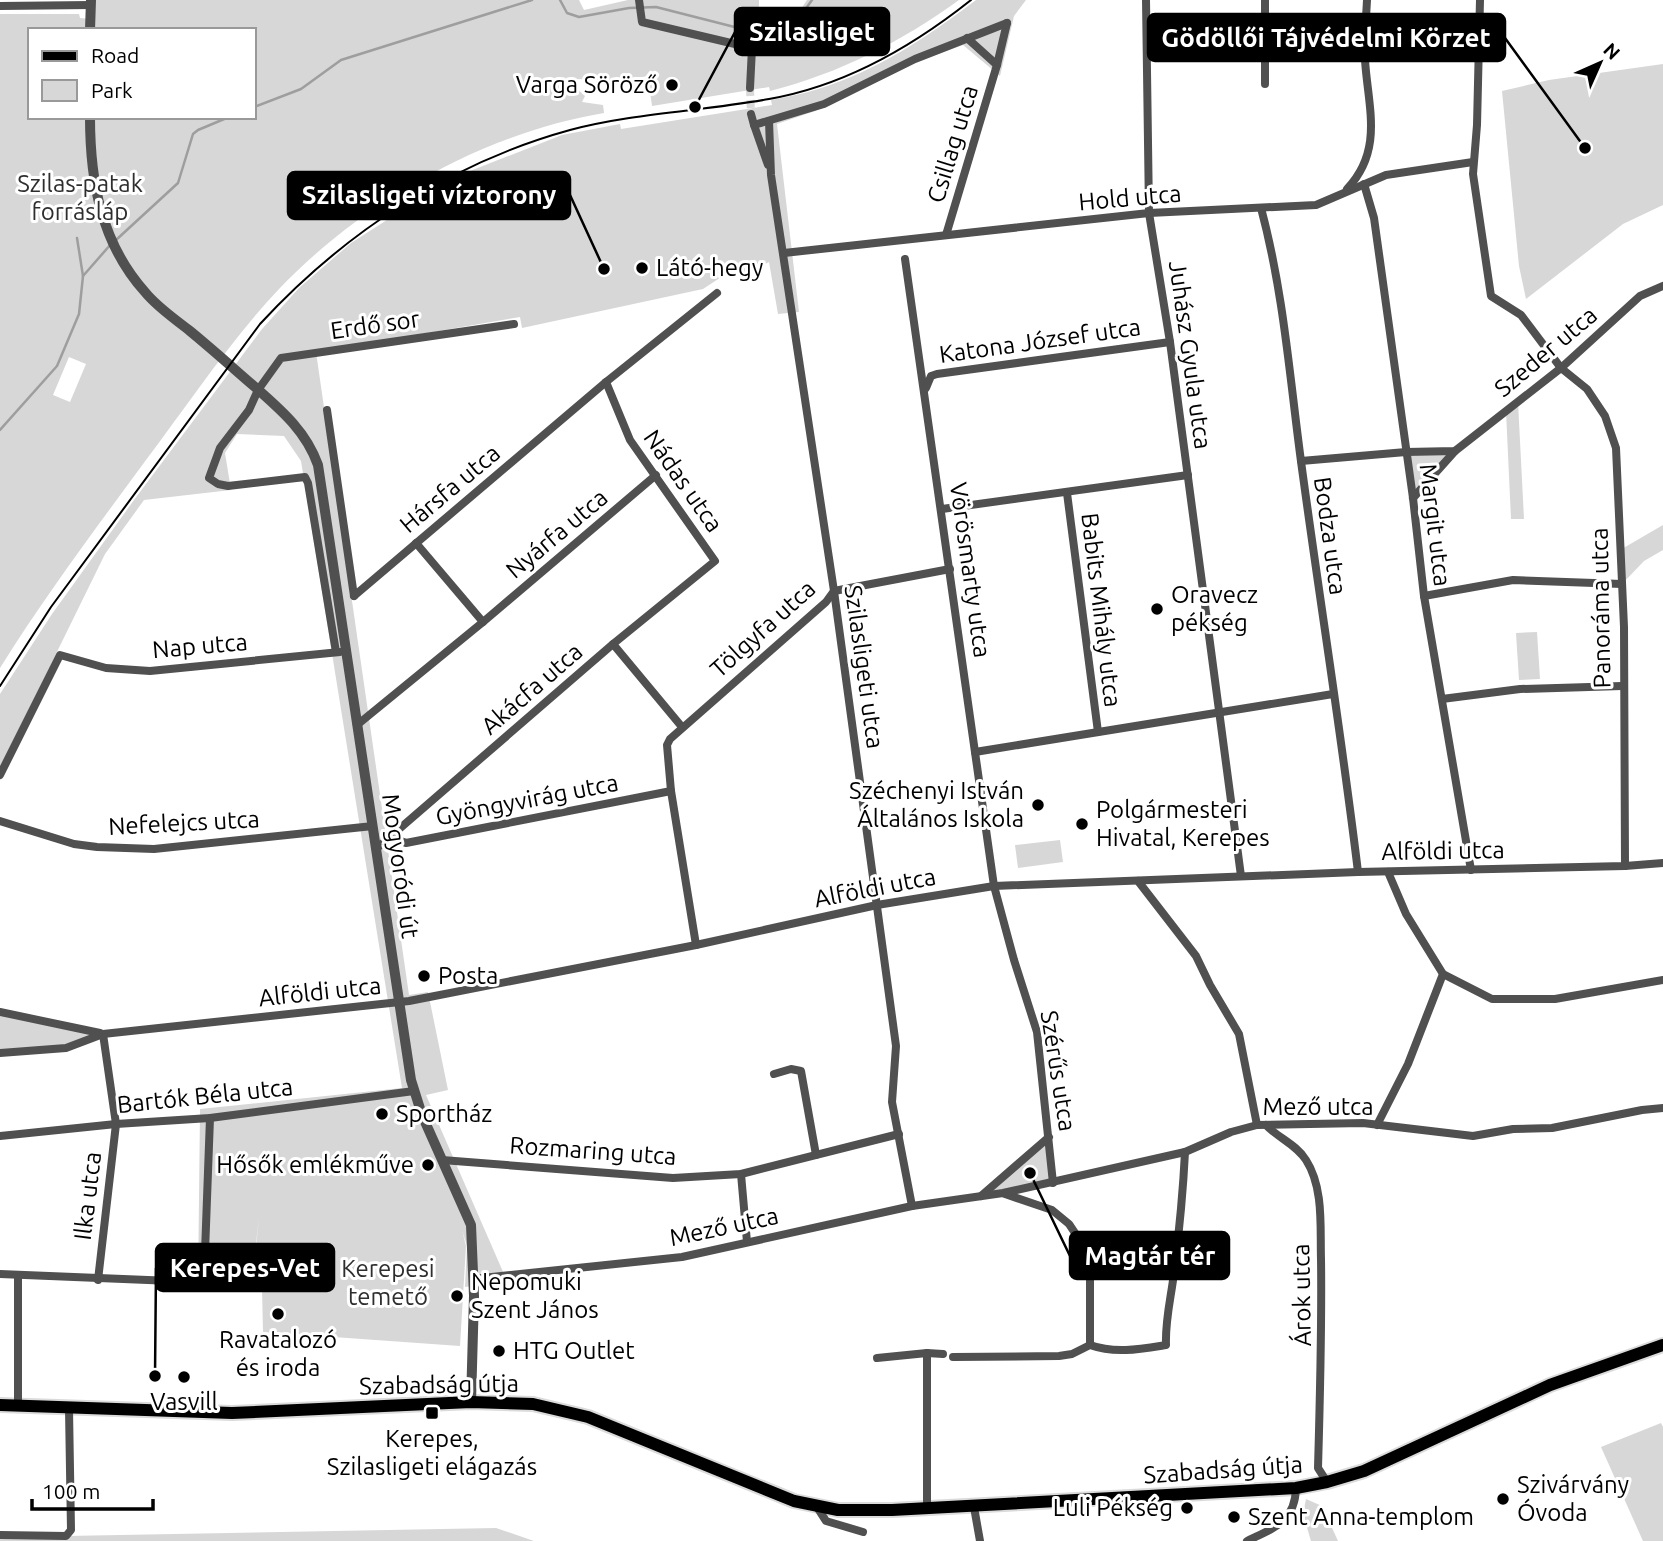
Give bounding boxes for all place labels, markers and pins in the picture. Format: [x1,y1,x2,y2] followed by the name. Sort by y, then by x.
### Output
[735,8,889,55] callout: Szilasliget
[1148,14,1505,61] callout: Gödöllői Tájvédelmi Körzet
[516,71,658,98] place label: Varga Söröző
[664,77,680,93] marker: Varga Söröző
[288,172,570,219] callout: Szilasligeti víztorony
[656,254,764,281] place label: Látó-hegy
[634,260,650,276] marker: Látó-hegy
[1171,581,1258,636] place label: Oravecz pékség
[1149,601,1165,617] marker: Oravecz pékség
[849,777,1024,832] place label: Széchenyi István Általános Iskola
[1096,796,1270,851] place label: Polgármesteri Hivatal, Kerepes
[1030,797,1046,813] marker: Széchenyi István Általános Iskola
[1074,816,1090,832] marker: Polgármesteri Hivatal, Kerepes
[438,962,498,989] place label: Posta
[416,968,432,984] marker: Posta
[396,1100,492,1127] place label: Sportház
[374,1106,390,1122] marker: Sportház
[216,1151,414,1178] place label: Hősők emlékműve
[420,1157,436,1173] marker: Hősők emlékműve
[1070,1232,1229,1279] callout: Magtár tér
[156,1244,334,1291] callout: Kerepes-Vet
[471,1268,599,1323] place label: Nepomuki Szent János
[449,1288,465,1304] marker: Nepomuki Szent János
[270,1306,286,1322] marker: Ravatalozó és iroda
[219,1326,337,1381] place label: Ravatalozó és iroda
[513,1337,635,1364] place label: HTG Outlet
[491,1343,507,1359] marker: HTG Outlet
[176,1369,192,1385] marker: Vasvill
[150,1388,218,1415] place label: Vasvill
[424,1405,440,1421] marker: Kerepes, Szilasligeti elágazás
[327,1425,537,1480] place label: Kerepes, Szilasligeti elágazás
[1517,1471,1630,1526] place label: Szivárvány Óvoda
[1495,1491,1511,1507] marker: Szivárvány Óvoda
[1053,1494,1173,1521] place label: Luli Pékség
[1179,1500,1195,1516] marker: Luli Pékség
[1248,1503,1474,1530] place label: Szent Anna-templom
[1226,1509,1242,1525] marker: Szent Anna-templom

